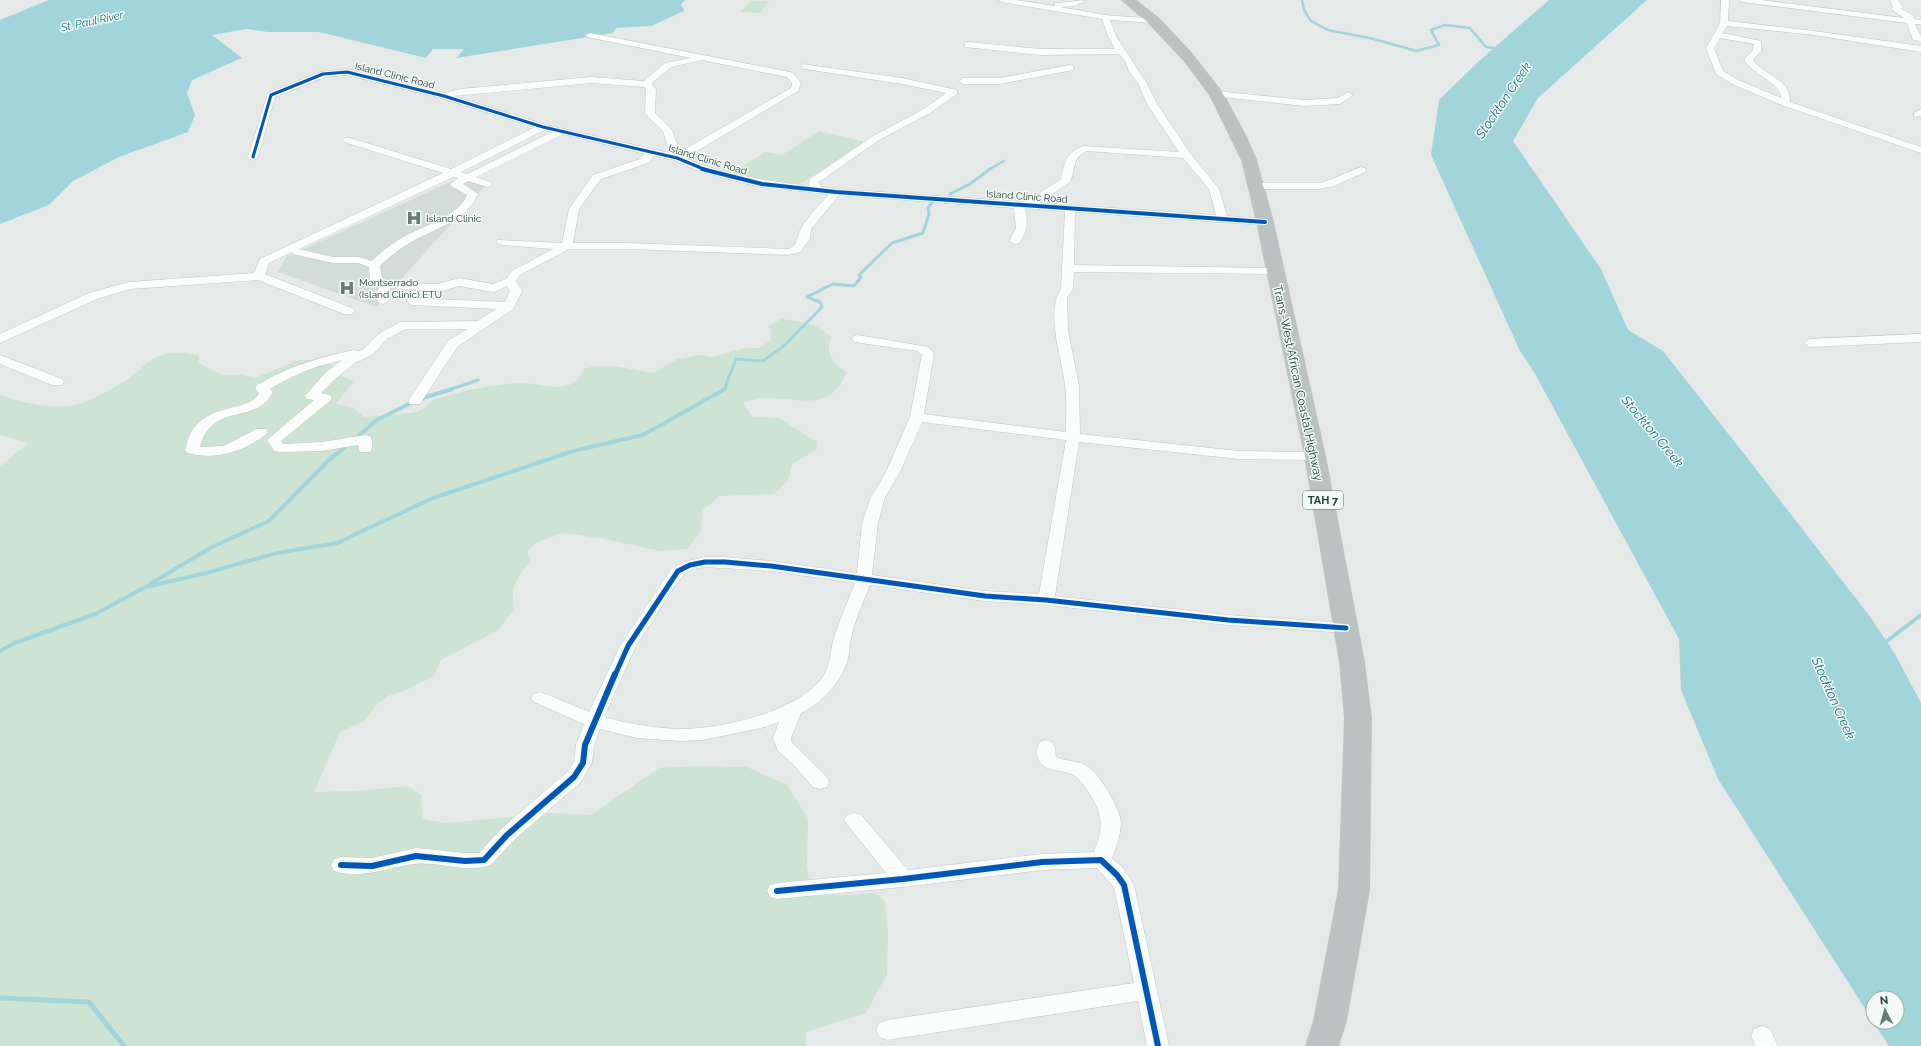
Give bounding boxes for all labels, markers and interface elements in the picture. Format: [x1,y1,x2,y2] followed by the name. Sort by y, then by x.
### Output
[59,8,126,35] water label: St. Paul River
[1472,59,1534,142] water label: Stockton Creek
[354,60,436,91] street label: Island Clinic Road
[667,142,749,177] street label: Island Clinic Road
[986,188,1068,205] street label: Island Clinic Road
[405,209,423,227] hospital icon: Island Clinic
[426,213,482,224] place label: Island Clinic
[359,277,442,300] place label: Montserrado (Island Clinic) ETU
[338,279,356,297] hospital icon: Montserrado (Island Clinic) ETU
[1270,284,1326,483] street label: Trans-West African Coastal Highway
[1618,392,1687,470] water label: Stockton Creek
[1303,491,1343,509] road number: TAH 7
[1808,654,1858,742] water label: Stockton Creek
[1865,990,1905,1030] north arrow
[1879,994,1889,1007] text: N

